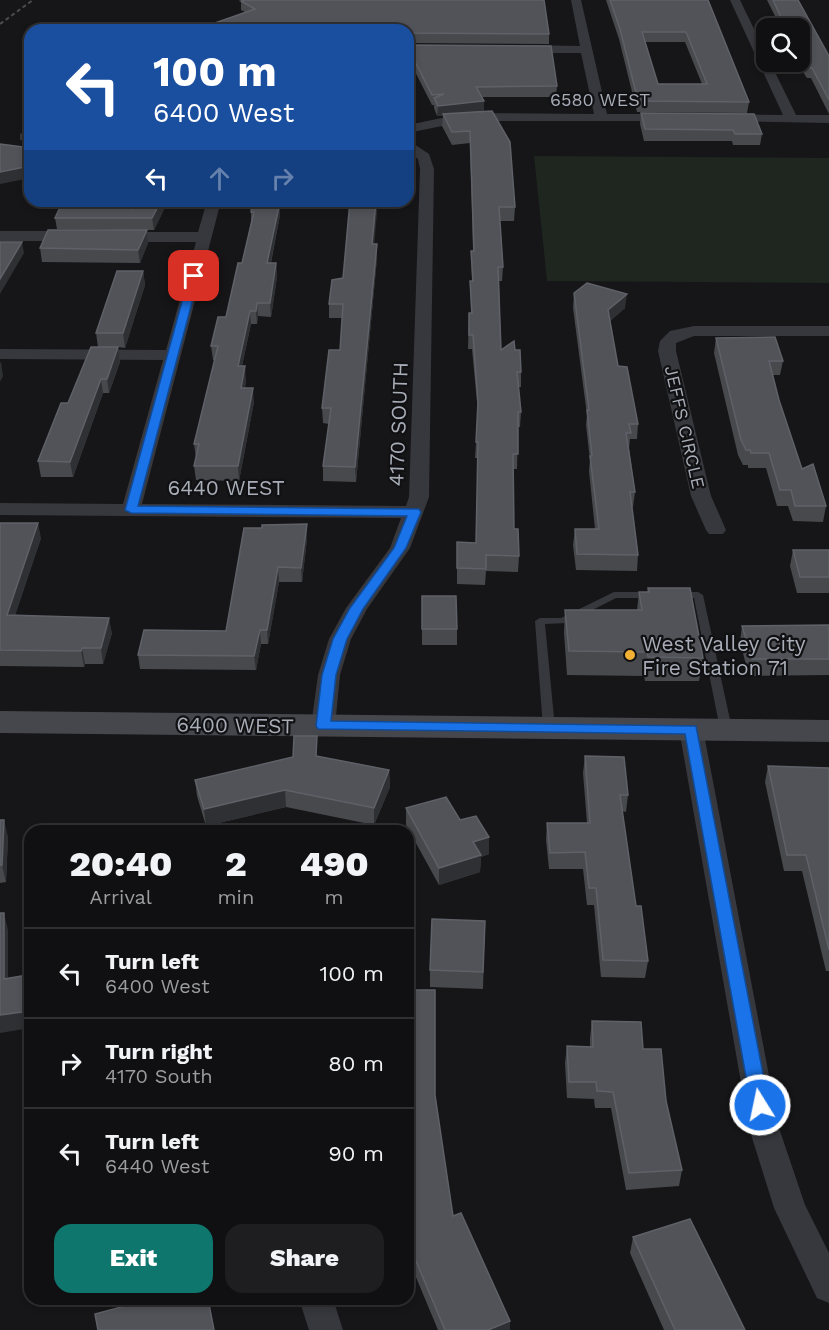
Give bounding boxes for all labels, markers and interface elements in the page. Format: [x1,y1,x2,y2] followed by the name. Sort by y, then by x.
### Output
[756,18,810,72] map controls
[756,18,810,72] button: search
[153,47,277,96] text: 100 m
[54,48,132,126] icon: left
[550,89,650,110] street label: 6580 WEST
[153,97,294,129] text: 6400 West
[140,162,173,195] icon: left
[203,162,236,195] icon: ahead
[266,162,299,195] icon: right
[168,250,219,301] pin
[177,259,210,292] icon: arrive
[383,361,413,487] street label: 4170 SOUTH
[661,364,709,490] street label: JEFFS CIRCLE
[167,475,285,500] street label: 6440 WEST
[642,631,806,680] place label: West Valley City Fire Station 71
[623,648,637,662] marker: West Valley City Fire Station 71
[176,711,294,739] street label: 6400 WEST
[69,843,172,885] text: 20:40
[225,843,247,885] text: 2
[299,843,369,885] text: 490
[90,885,152,909] text: Arrival
[218,885,254,909] text: min
[325,885,344,909] text: m
[105,949,199,974] text: Turn left
[54,957,87,990] icon: left
[320,961,384,986] text: 100 m
[105,974,210,998] text: 6400 West
[105,1039,212,1064] text: Turn right
[54,1047,87,1080] icon: right
[328,1051,384,1076] text: 80 m
[105,1064,213,1088] text: 4170 South
[728,1073,792,1137] position arrow
[105,1129,199,1154] text: Turn left
[54,1137,87,1170] icon: left
[328,1141,384,1166] text: 90 m
[105,1154,209,1178] text: 6440 West
[54,1224,213,1293] button: Exit
[225,1224,384,1293] button: Share

